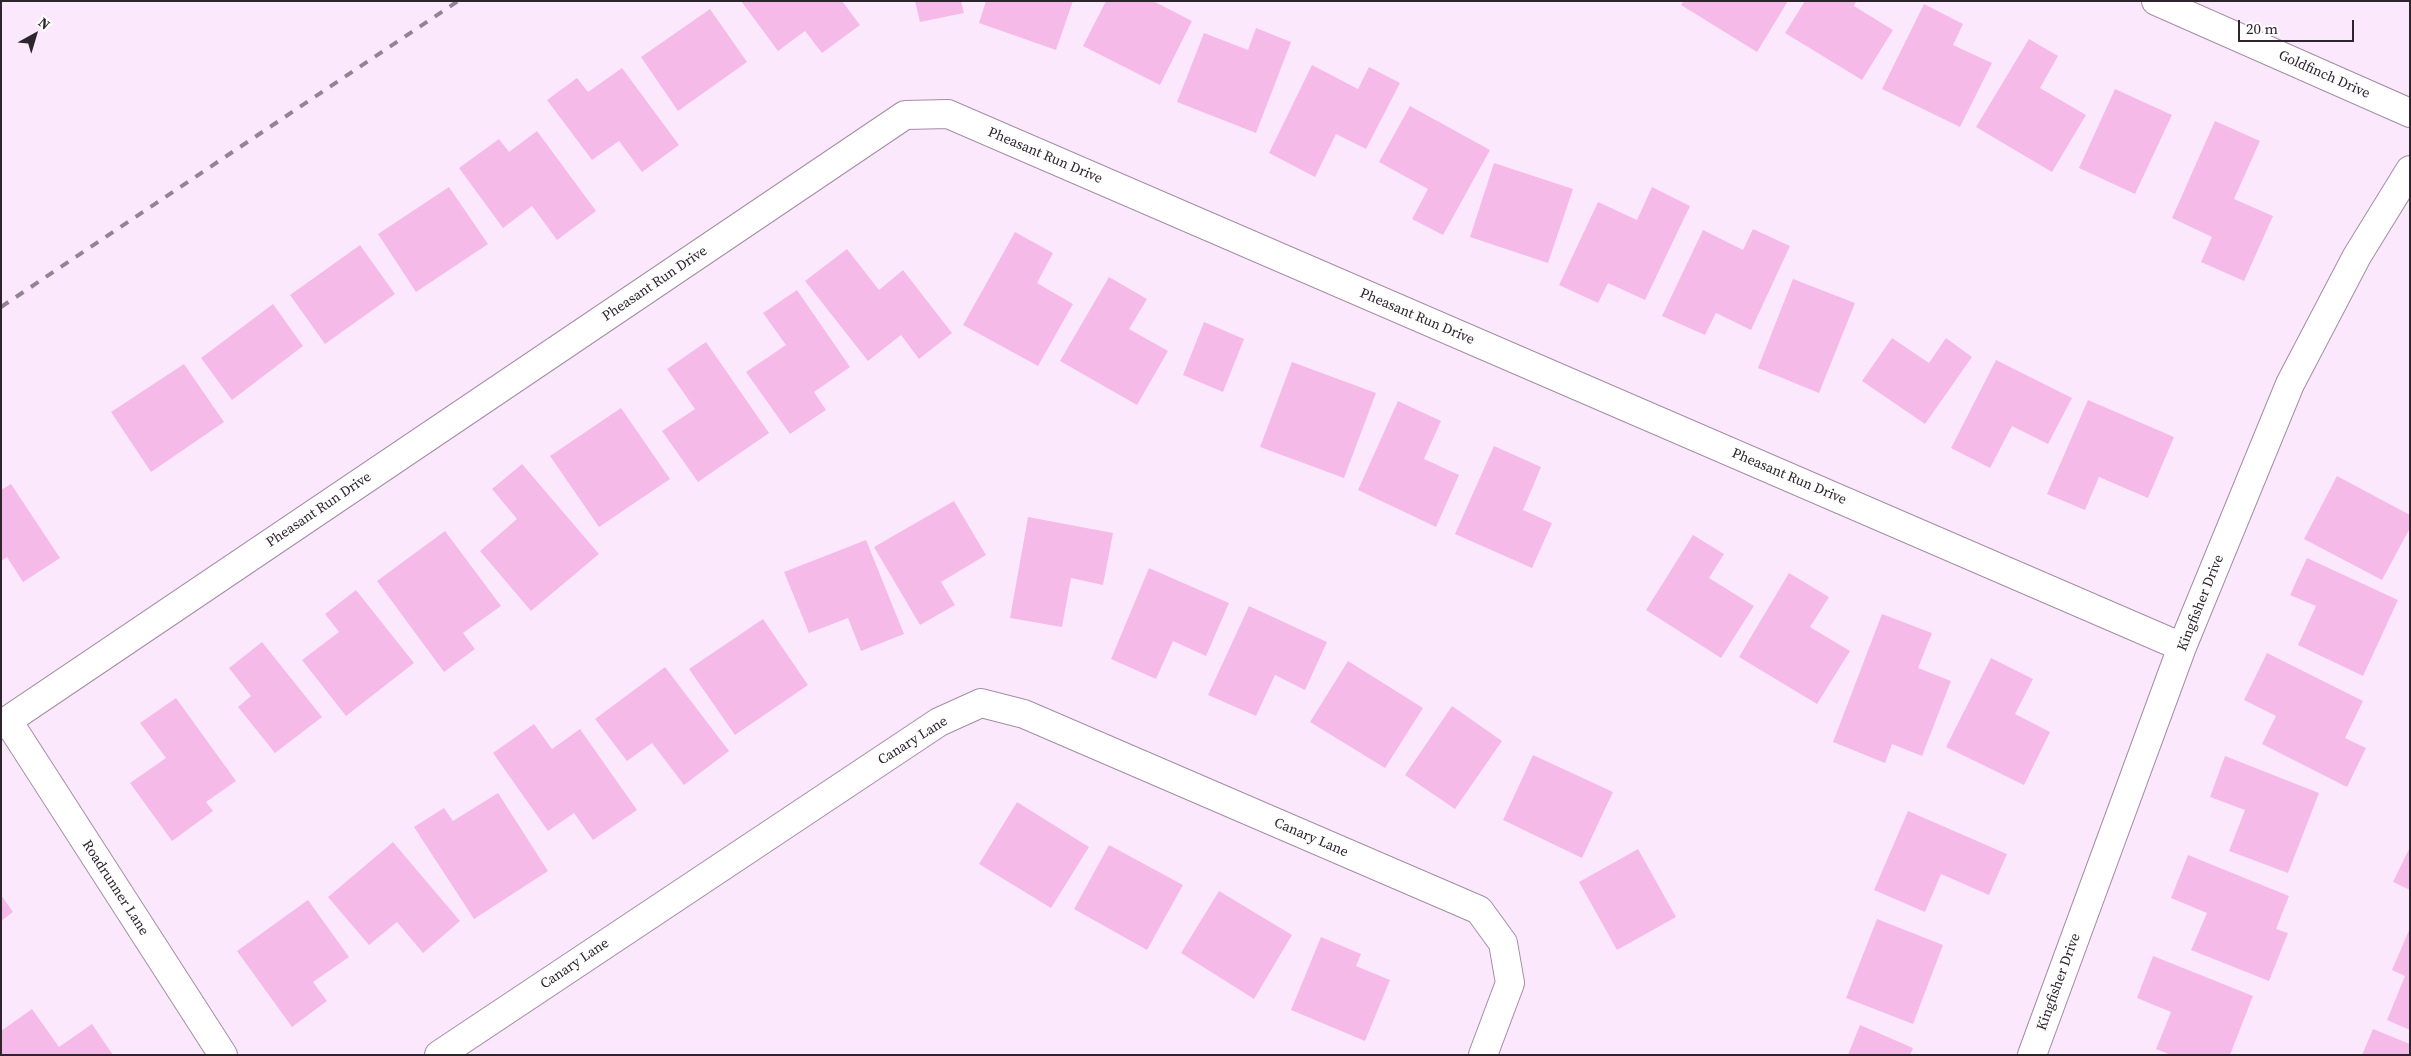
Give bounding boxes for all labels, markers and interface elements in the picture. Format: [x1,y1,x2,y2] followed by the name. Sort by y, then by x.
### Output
[10,10,60,60] north arrow
[2241,10,2357,42] scale bar
[34,12,55,34] text: N
[2246,18,2278,39] text: 20 m
[2276,47,2372,103] street label: Goldfinch Drive
[985,124,1105,188] street label: Pheasant Run Drive
[599,243,711,325] street label: Pheasant Run Drive
[1357,285,1477,349] street label: Pheasant Run Drive
[1729,445,1849,509] street label: Pheasant Run Drive
[263,469,375,551] street label: Pheasant Run Drive
[2174,552,2228,654] street label: Kingfisher Drive
[875,713,951,769] street label: Canary Lane
[1271,815,1351,861] street label: Canary Lane
[78,837,152,939] street label: Roadrunner Lane
[2034,931,2084,1033] street label: Kingfisher Drive
[538,935,612,993] street label: Canary Lane

